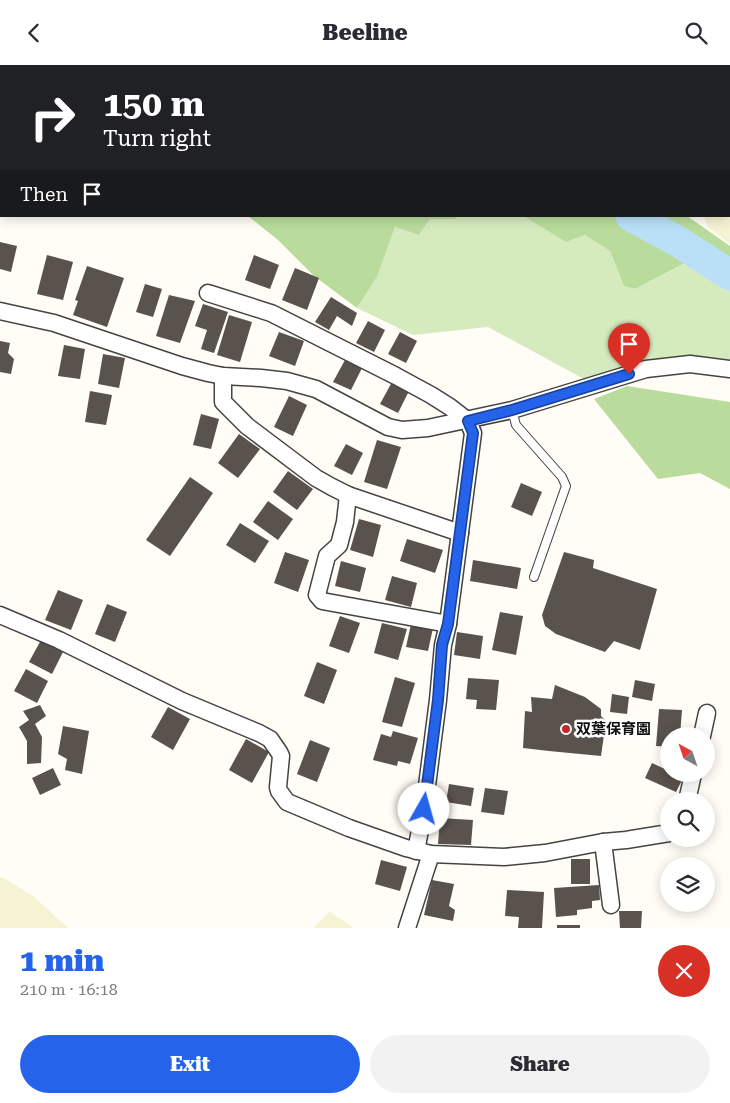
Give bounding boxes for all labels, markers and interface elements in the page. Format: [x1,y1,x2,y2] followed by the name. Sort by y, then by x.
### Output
[20,19,48,47] icon: back
[682,19,710,47] icon: search
[322,20,408,45] text: Beeline
[103,84,204,125] text: 150 m
[20,85,85,150] icon: right
[103,126,211,151] text: Turn right
[78,180,106,208] icon: arrive
[20,183,68,206] text: Then
[608,323,650,374] pin
[615,330,643,358] icon: arrive
[576,720,651,738] place label: 双葉保育園
[560,723,572,735] marker: 双葉保育園
[660,727,715,783] north arrow
[660,727,715,912] map controls
[397,782,449,834] position arrow
[660,792,715,847] button: search
[660,857,715,912] button: layers
[20,943,104,978] text: 1 min
[658,945,710,997] button: close
[20,980,118,999] text: 210 m · 16:18
[20,1035,360,1093] button: Exit
[370,1035,710,1093] button: Share

